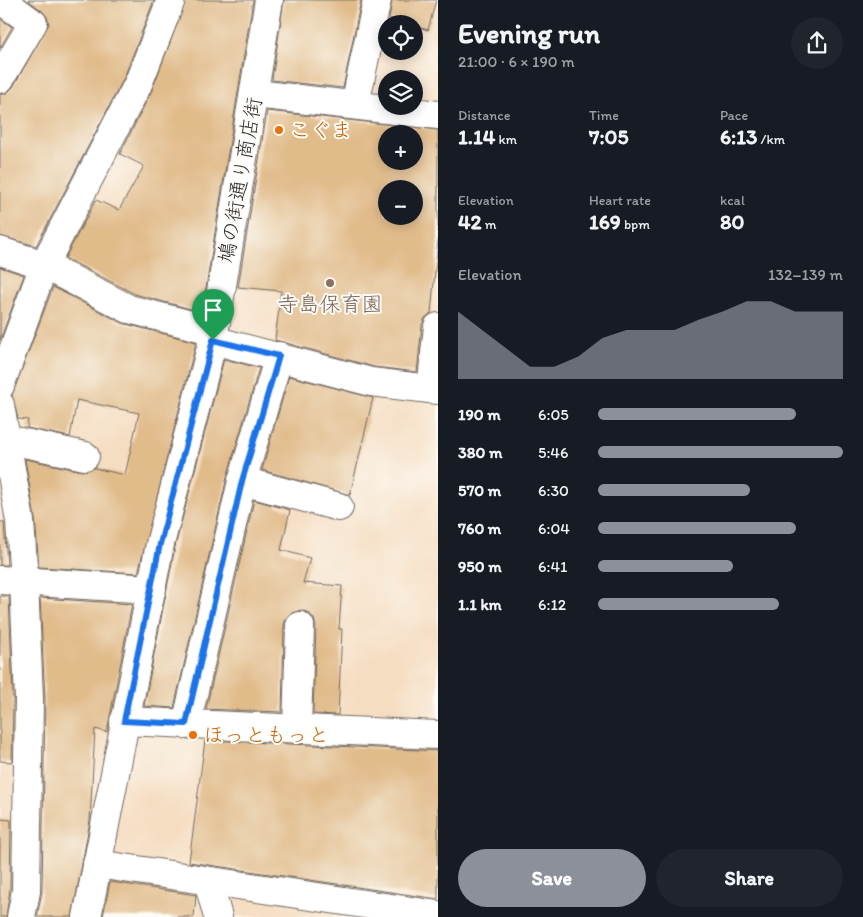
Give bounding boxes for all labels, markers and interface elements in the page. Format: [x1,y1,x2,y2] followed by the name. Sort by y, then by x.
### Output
[378,15,423,225] map controls
[378,15,423,60] button: locate
[458,16,600,50] text: Evening run
[791,17,843,69] button: share
[458,52,575,71] text: 21:00 · 6 × 190 m
[378,70,423,115] button: layers
[213,95,266,265] street label: 鳩の街通り商店街
[458,107,510,124] text: Distance
[589,107,619,124] text: Time
[720,107,748,124] text: Pace
[289,117,352,142] place label: こぐま
[273,124,285,136] marker: こぐま
[458,124,495,149] text: 1.14
[589,124,629,149] text: 7:05
[720,124,757,149] text: 6:13
[378,125,423,170] button: +
[495,131,517,148] text: km
[757,131,785,148] text: /km
[378,180,423,225] button: −
[458,192,514,209] text: Elevation
[589,192,651,209] text: Heart rate
[720,192,745,209] text: kcal
[458,209,482,234] text: 42
[589,209,621,234] text: 169
[720,209,744,234] text: 80
[482,216,497,233] text: m
[621,216,650,233] text: bpm
[458,265,522,284] text: Elevation
[768,265,843,284] text: 132–139 m
[324,277,336,289] marker: 寺島保育園
[192,289,234,340] pin
[278,291,383,316] place label: 寺島保育園
[199,296,227,324] icon: arrive
[458,405,501,424] text: 190 m
[538,405,569,424] text: 6:05
[458,443,502,462] text: 380 m
[538,443,568,462] text: 5:46
[458,481,501,500] text: 570 m
[538,481,569,500] text: 6:30
[458,519,501,538] text: 760 m
[538,519,570,538] text: 6:04
[458,557,502,576] text: 950 m
[538,557,567,576] text: 6:41
[458,595,502,614] text: 1.1 km
[538,595,566,614] text: 6:12
[203,722,329,747] place label: ほっともっと
[187,729,199,741] marker: ほっともっと
[458,849,646,907] button: Save
[656,849,843,907] button: Share

